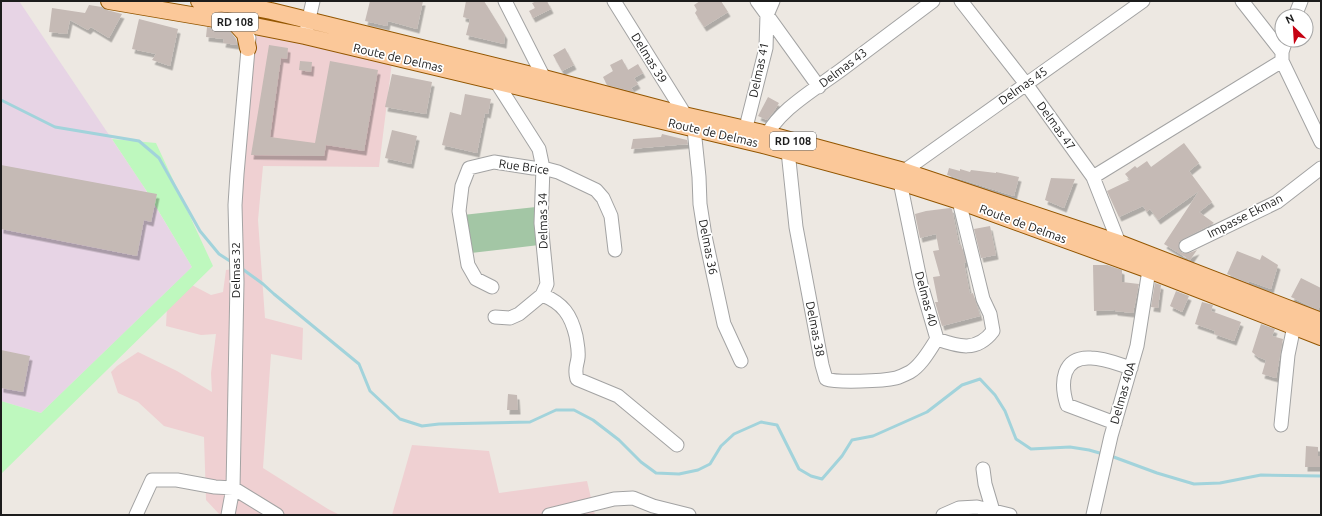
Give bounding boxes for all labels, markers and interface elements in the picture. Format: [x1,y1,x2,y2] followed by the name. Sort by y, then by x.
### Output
[1274,8,1314,48] north arrow
[1284,12,1296,26] text: N
[212,13,258,31] road number: RD 108
[629,30,670,85] street label: Delmas 39
[352,41,444,74] street label: Route de Delmas
[746,41,771,99] street label: Delmas 41
[816,45,869,90] street label: Delmas 43
[996,64,1049,107] street label: Delmas 45
[1035,99,1078,152] street label: Delmas 47
[667,116,759,149] street label: Route de Delmas
[770,132,816,150] road number: RD 108
[498,157,550,176] street label: Rue Brice
[1205,191,1285,240] street label: Impasse Ekman
[536,193,549,249] street label: Delmas 34
[978,202,1069,245] street label: Route de Delmas
[697,218,720,276] street label: Delmas 36
[229,242,242,298] street label: Delmas 32
[913,270,940,328] street label: Delmas 40
[804,300,827,358] street label: Delmas 38
[1107,360,1138,425] street label: Delmas 40A

